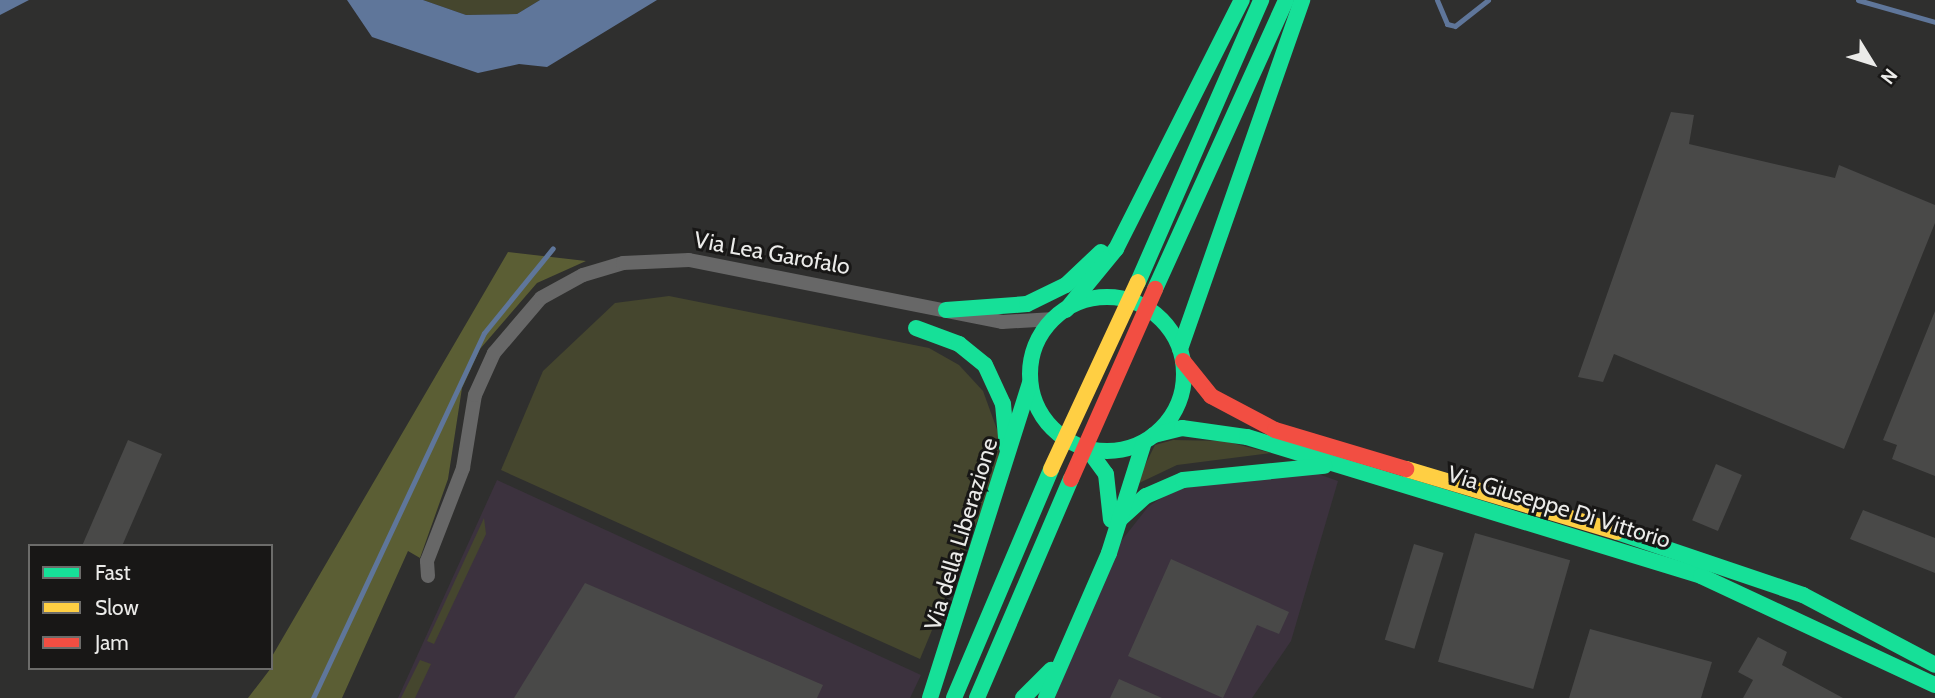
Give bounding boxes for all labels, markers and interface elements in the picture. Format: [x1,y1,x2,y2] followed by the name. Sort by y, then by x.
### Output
[1837,28,1907,98] north arrow
[1876,64,1902,89] text: N
[692,226,852,280] street label: Via Lea Garofalo
[919,434,1003,634] street label: Via della Liberazione
[1444,460,1674,554] street label: Via Giuseppe Di Vittorio
[28,544,273,670] legend
[95,560,131,585] text: Fast
[95,595,139,620] text: Slow
[95,630,129,655] text: Jam

